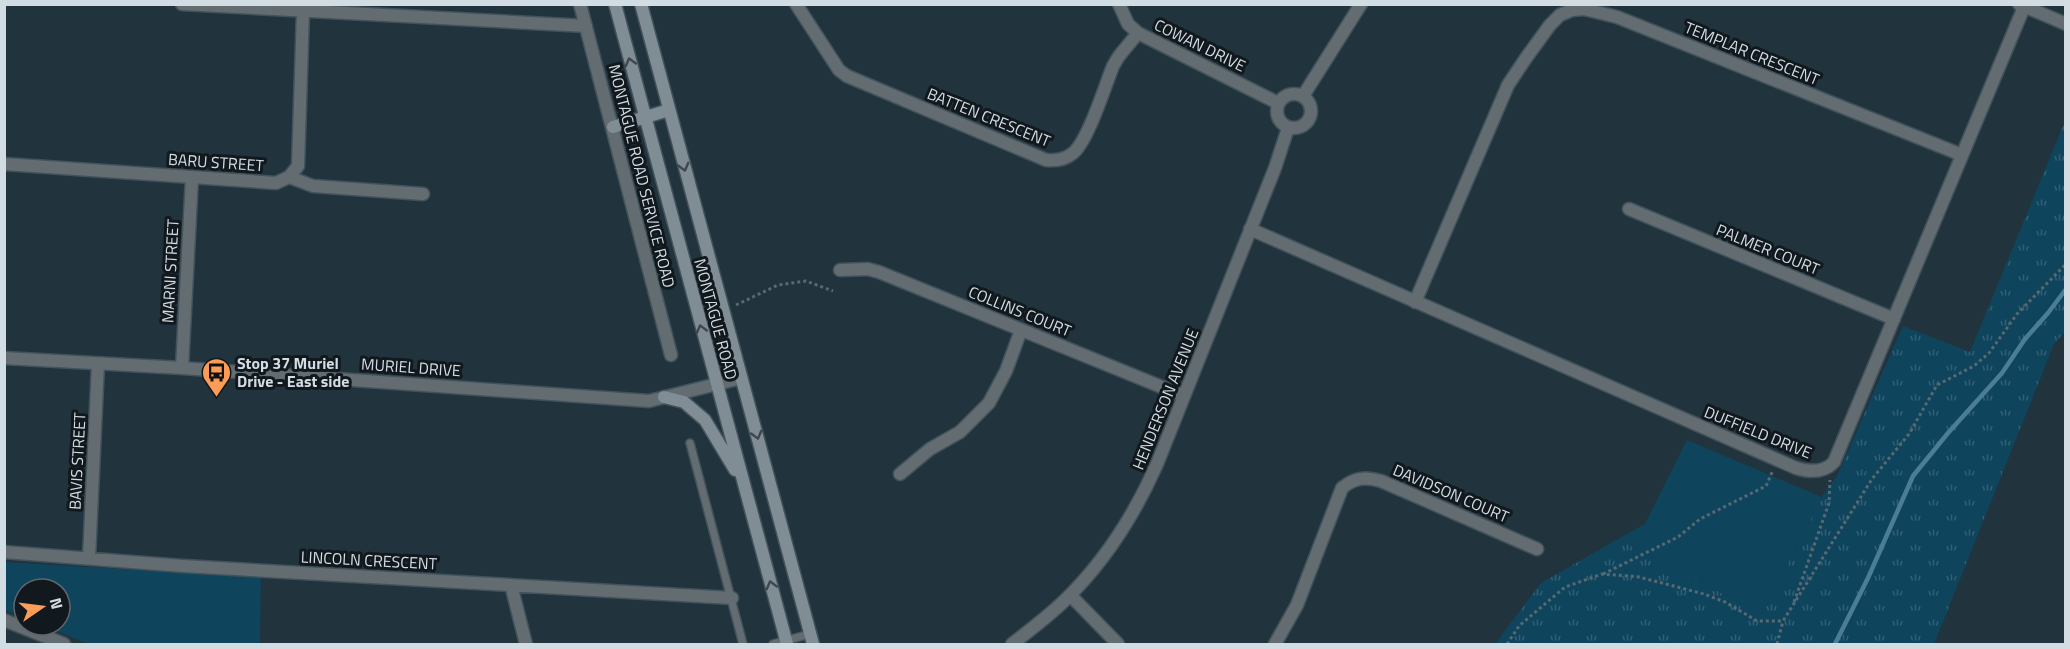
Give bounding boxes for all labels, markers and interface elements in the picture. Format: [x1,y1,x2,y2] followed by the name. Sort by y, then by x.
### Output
[1150,13,1250,78] street label: COWAN DRIVE
[1681,15,1824,91] street label: TEMPLAR CRESCENT
[625,57,638,67] one-way arrow
[603,62,681,290] street label: MONTAGUE ROAD SERVICE ROAD
[924,81,1055,153] street label: BATTEN CRESCENT
[167,147,265,177] street label: BARU STREET
[677,161,690,171] one-way arrow
[1713,217,1824,281] street label: PALMER COURT
[155,218,185,324] street label: MARNI STREET
[688,256,744,382] street label: MONTAGUE ROAD
[965,279,1076,343] street label: COLLINS COURT
[696,324,708,335] one-way arrow
[1126,325,1204,473] street label: HENDERSON AVENUE
[237,351,349,393] place label: Stop 37 Muriel Drive - East side
[360,352,462,382] street label: MURIEL DRIVE
[200,356,232,398] bus stop icon: Stop 37 Muriel Drive - East side
[1701,400,1815,465] street label: DUFFIELD DRIVE
[62,411,92,510] street label: BAVIS STREET
[749,430,762,440] one-way arrow
[1389,458,1513,528] street label: DAVIDSON COURT
[300,544,438,576] street label: LINCOLN CRESCENT
[12,577,72,637] north arrow
[765,580,778,590] one-way arrow
[44,595,70,612] text: N

